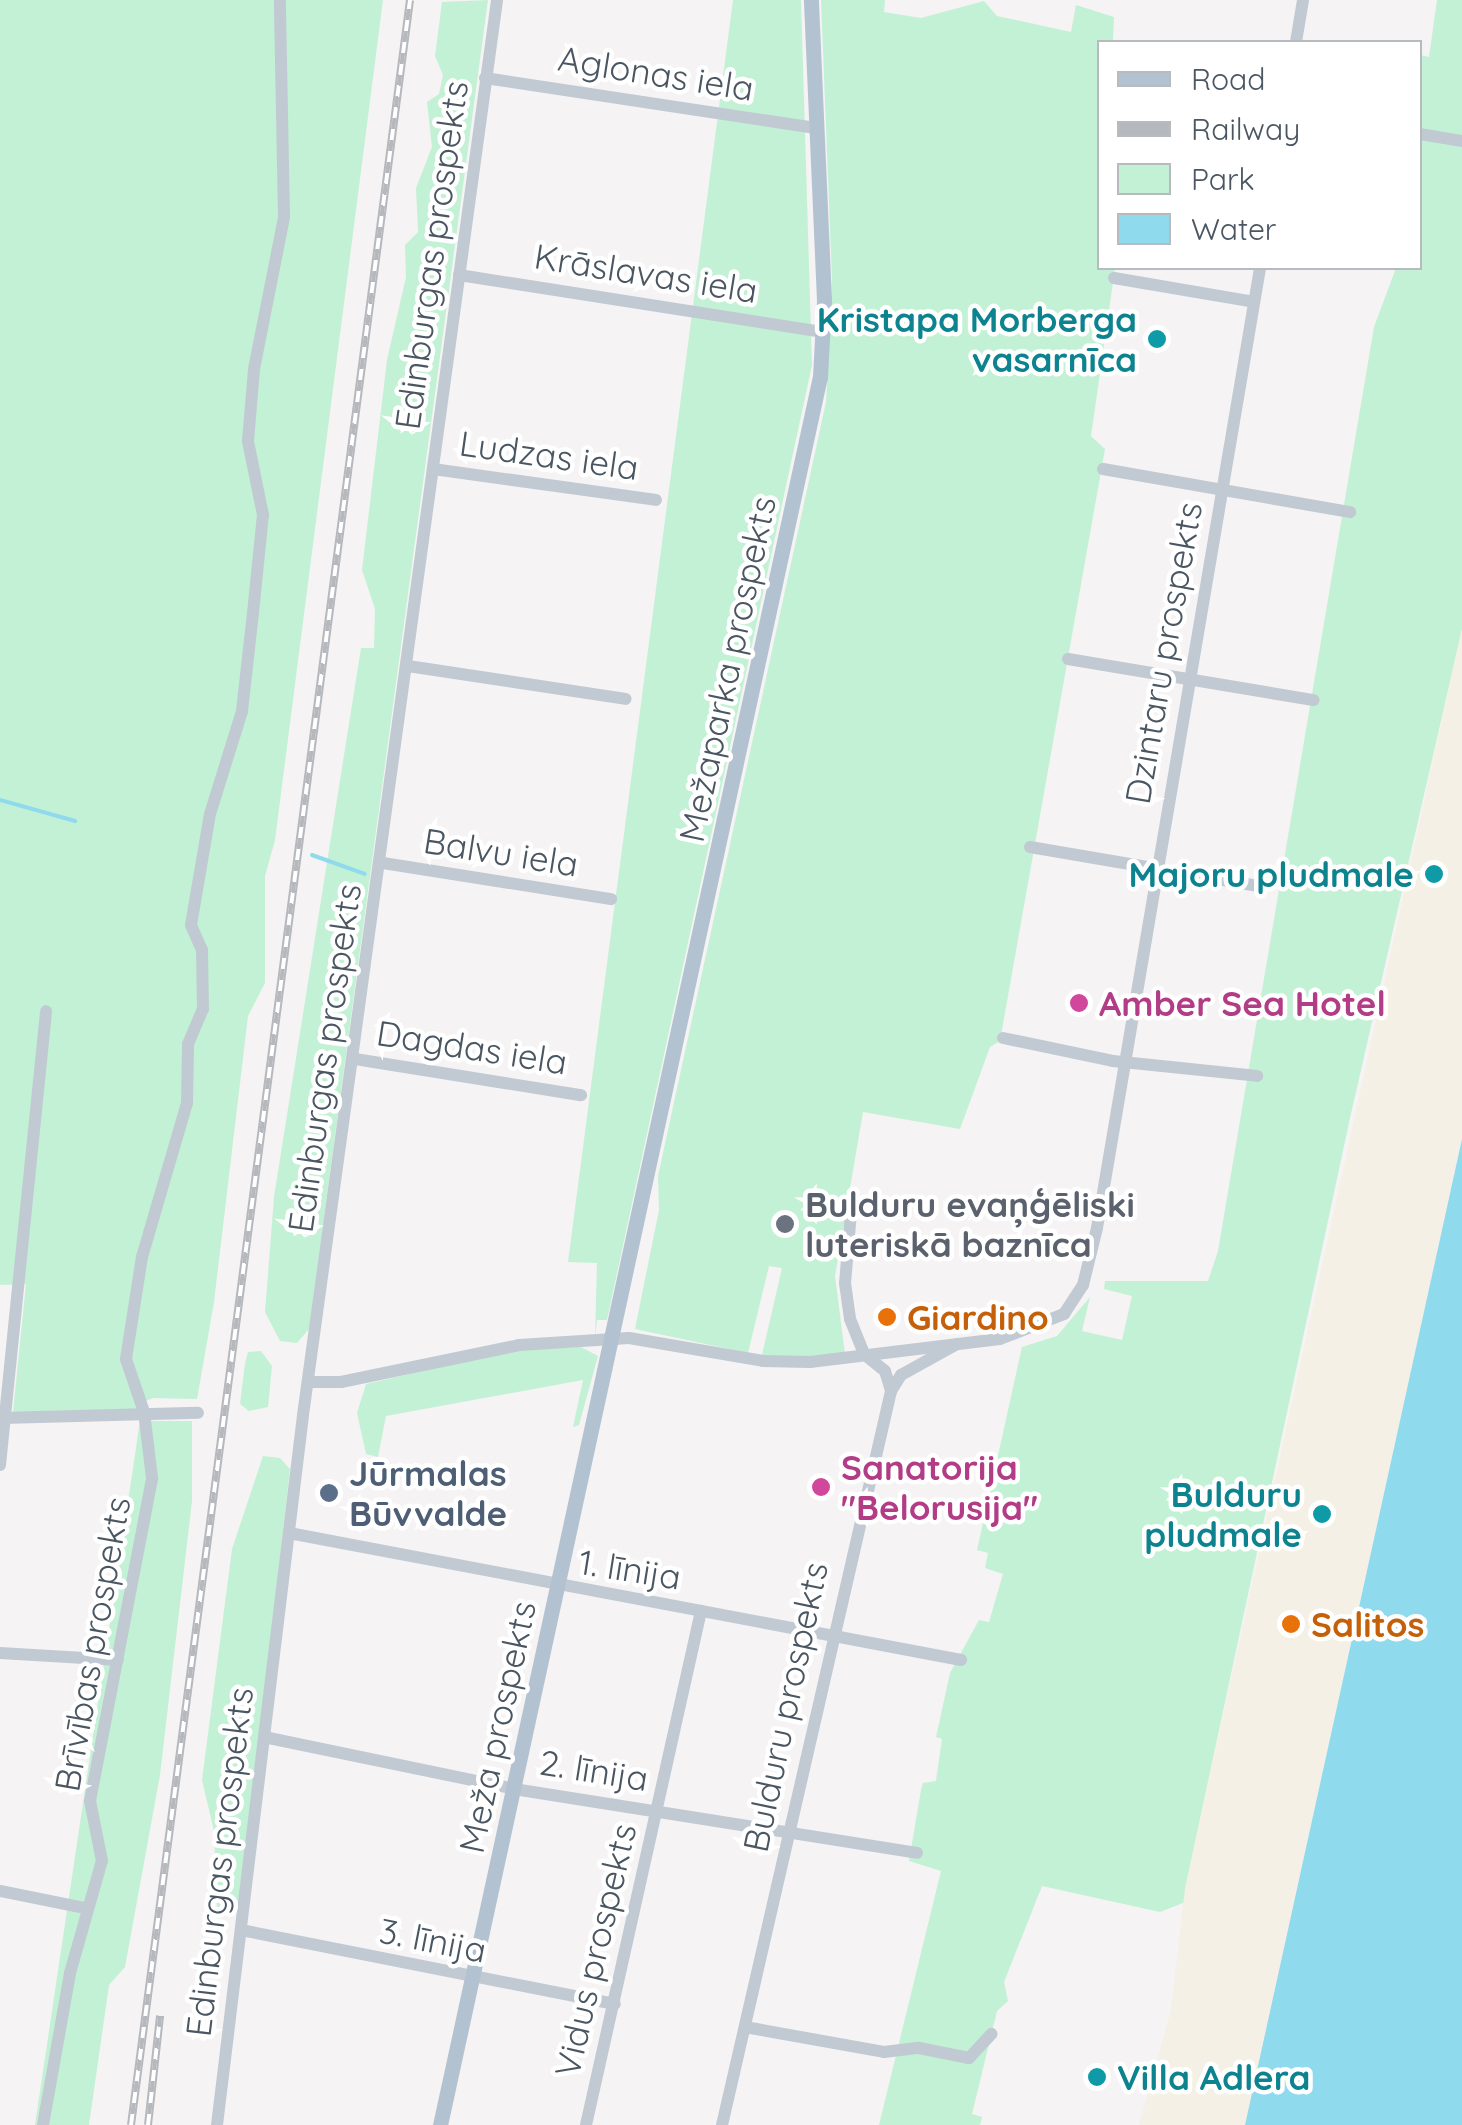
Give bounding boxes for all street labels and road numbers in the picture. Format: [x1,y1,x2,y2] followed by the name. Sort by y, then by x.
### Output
[555,37,757,109] street label: Aglonas iela
[386,78,476,432] street label: Edinburgas prospekts
[532,235,760,311] street label: Krāslavas iela
[457,422,641,488] street label: Ludzas iela
[670,492,784,846] street label: Mežaparka prospekts
[1116,499,1210,807] street label: Dzintaru prospekts
[421,819,581,885] street label: Balvu iela
[279,881,369,1235] street label: Edinburgas prospekts
[374,1011,570,1083] street label: Dagdas iela
[45,1493,139,1795] street label: Brīvības prospekts
[576,1540,684,1598] street label: 1. līnija
[734,1558,836,1856] street label: Bulduru prospekts
[450,1597,544,1857] street label: Meža prospekts
[177,1685,261,2039] street label: Edinburgas prospekts
[537,1741,651,1799] street label: 2. līnija
[545,1819,645,2081] street label: Vidus prospekts
[376,1909,490,1971] street label: 3. līnija

